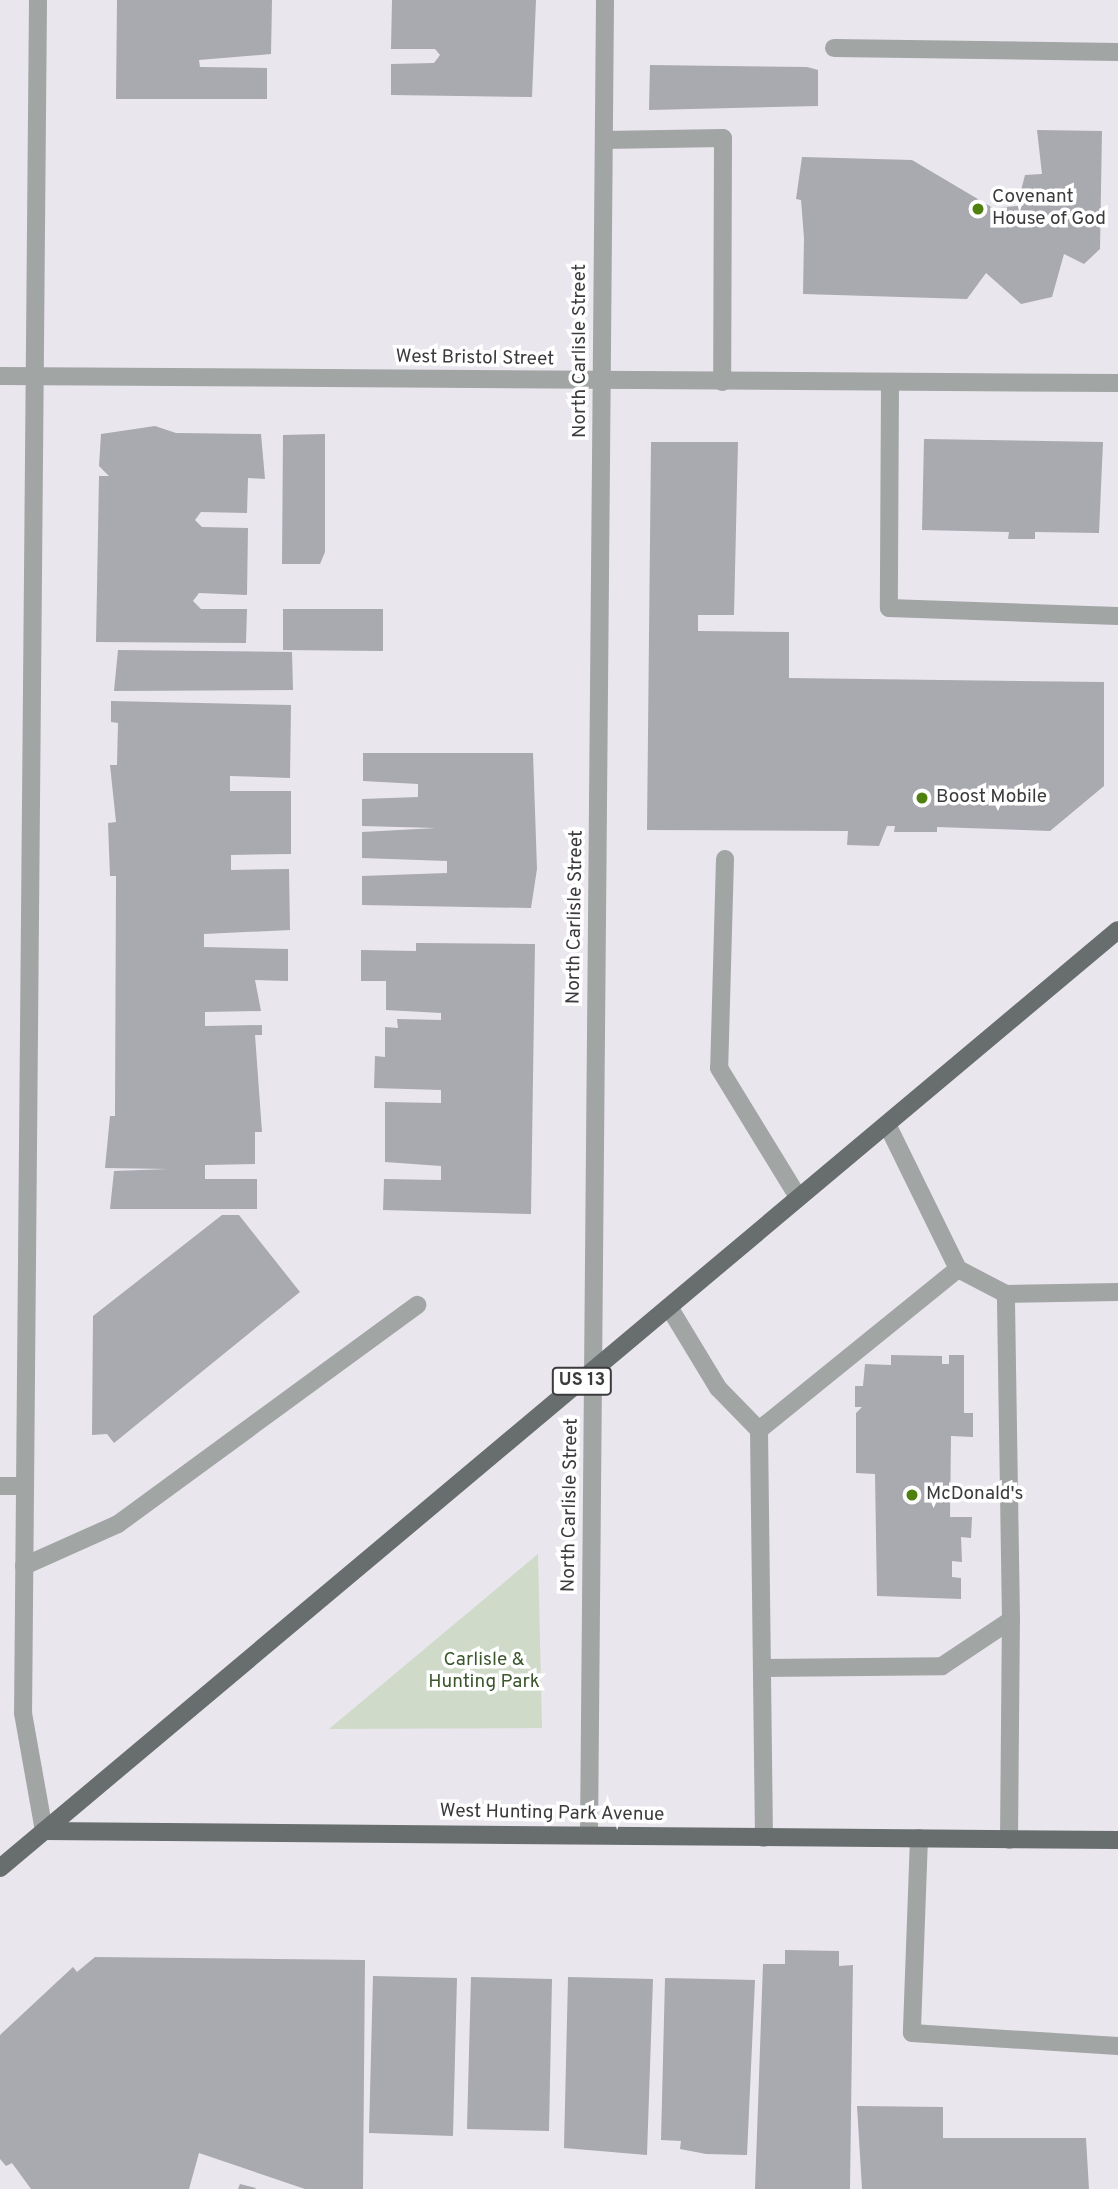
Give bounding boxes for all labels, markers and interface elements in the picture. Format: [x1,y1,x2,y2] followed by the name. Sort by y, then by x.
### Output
[992,187,1106,231] place label: Covenant House of God
[970,201,986,217] marker: Covenant House of God
[570,264,592,438] street label: North Carlisle Street
[395,346,555,372] street label: West Bristol Street
[936,787,1047,809] place label: Boost Mobile
[914,790,930,806] marker: Boost Mobile
[563,830,589,1004] street label: North Carlisle Street
[550,1366,614,1396] road number: US 13
[558,1418,584,1592] street label: North Carlisle Street
[926,1484,1024,1506] place label: McDonald's
[904,1487,920,1503] marker: McDonald's
[428,1650,540,1694] park label: Carlisle & Hunting Park
[439,1801,665,1827] street label: West Hunting Park Avenue

